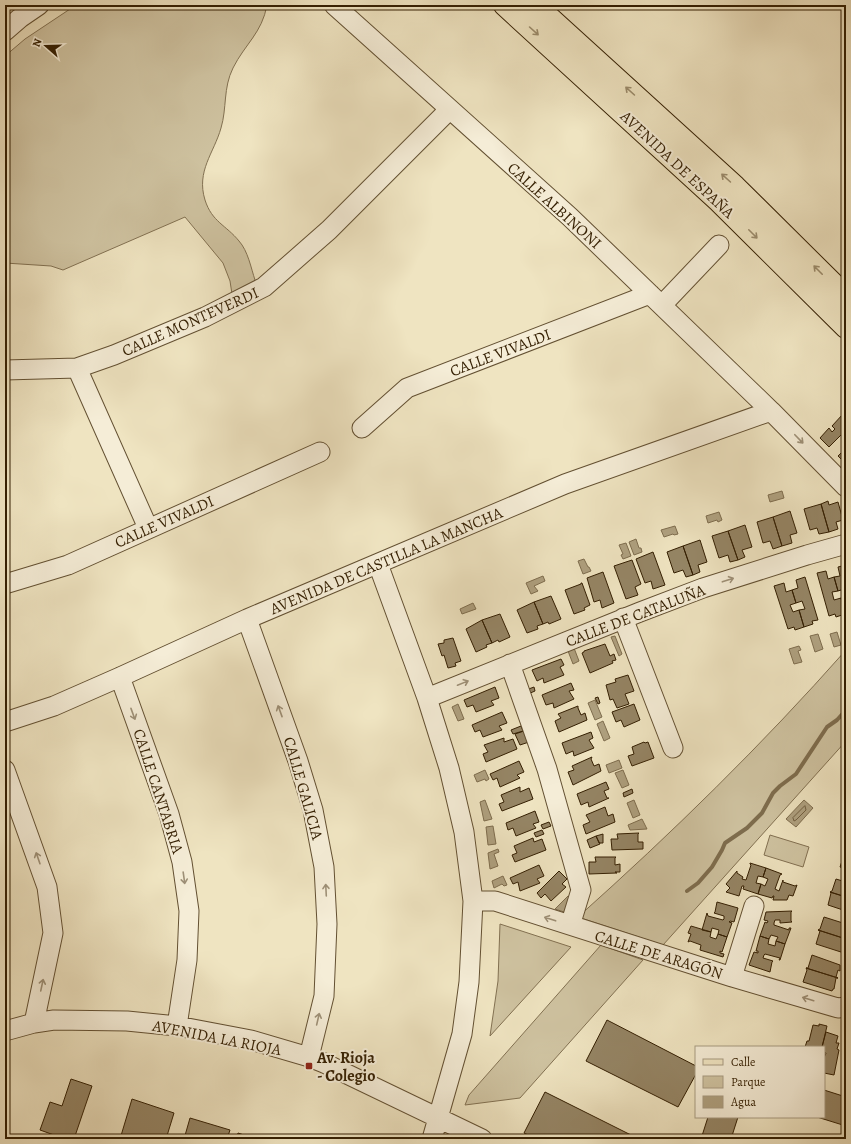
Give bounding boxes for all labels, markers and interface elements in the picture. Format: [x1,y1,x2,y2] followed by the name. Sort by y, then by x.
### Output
[26,26,66,66] north arrow
[529,27,539,36] one-way arrow
[29,36,45,49] text: N
[625,87,635,96] one-way arrow
[615,105,740,224] street label: AVENIDA DE ESPAÑA
[502,157,606,254] street label: CALLE ALBINONI
[721,174,731,183] one-way arrow
[748,229,757,239] one-way arrow
[813,265,823,275] one-way arrow
[119,282,262,362] street label: CALLE MONTEVERDI
[447,324,554,382] street label: CALLE VIVALDI
[794,434,803,444] one-way arrow
[111,490,217,554] street label: CALLE VIVALDI
[266,502,507,620] street label: AVENIDA DE CASTILLA LA MANCHA
[721,576,734,583] one-way arrow
[562,579,709,653] street label: CALLE DE CATALUÑA
[457,679,469,686] one-way arrow
[276,704,283,717] one-way arrow
[130,707,137,720] one-way arrow
[127,726,189,857] street label: CALLE CANTABRIA
[278,734,328,843] street label: CALLE GALICIA
[33,852,41,864] one-way arrow
[180,871,188,884] one-way arrow
[322,884,329,897] one-way arrow
[544,915,557,922] one-way arrow
[592,925,726,985] street label: CALLE DE ARAGÓN
[39,978,47,991] one-way arrow
[802,995,815,1002] one-way arrow
[315,1013,323,1026] one-way arrow
[150,1015,284,1061] street label: AVENIDA LA RIOJA
[695,1046,825,1118] legend
[316,1047,376,1087] place label: Av. Rioja - Colegio
[731,1054,755,1070] text: Calle
[304,1061,314,1071] marker: Av. Rioja - Colegio
[731,1074,766,1090] text: Parque
[730,1094,757,1110] text: Agua

